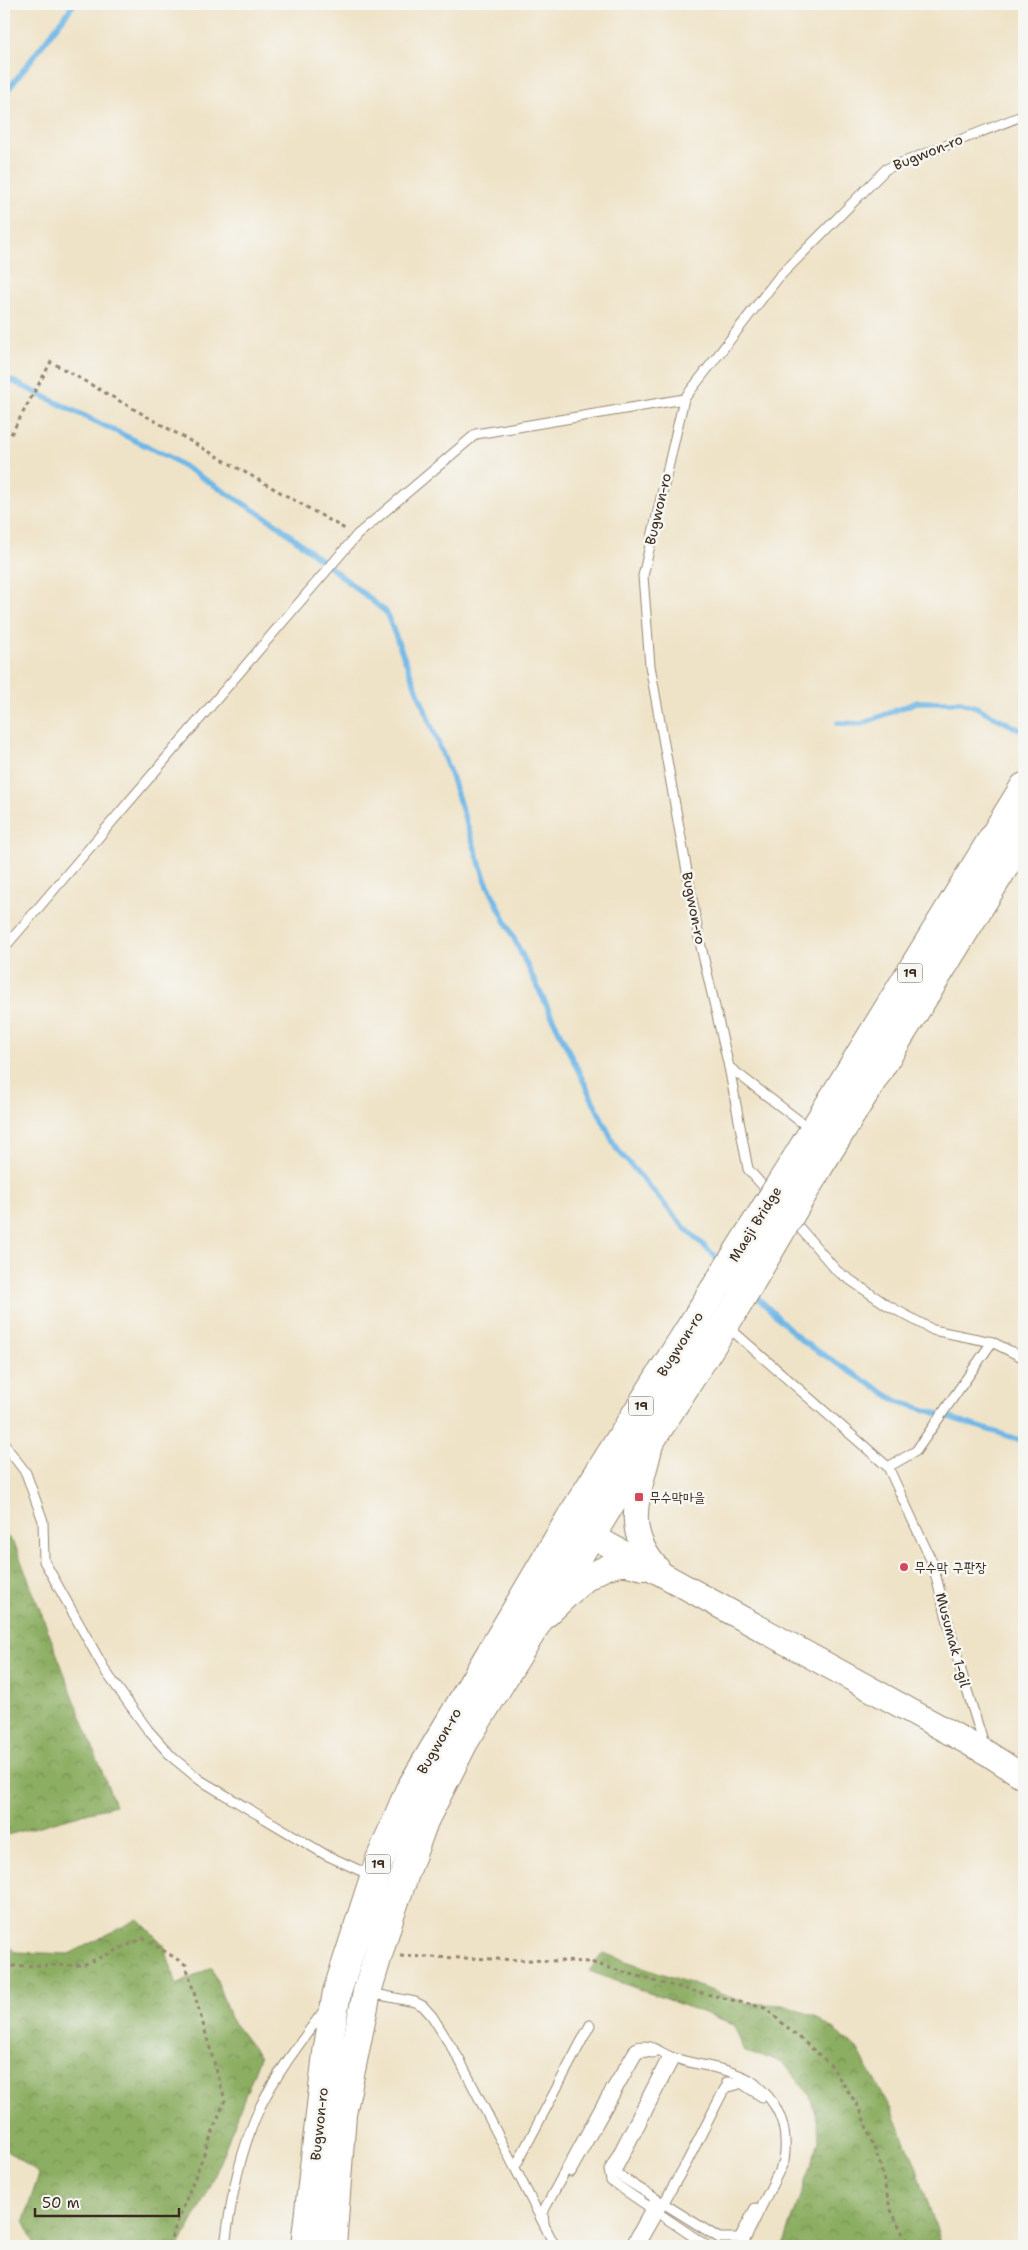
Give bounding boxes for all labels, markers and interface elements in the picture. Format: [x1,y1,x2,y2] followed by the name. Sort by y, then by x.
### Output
[891,130,965,174] street label: Bugwon-ro
[641,471,675,547] street label: Bugwon-ro
[678,870,710,946] street label: Bugwon-ro
[898,964,922,982] road number: 19
[725,1183,785,1265] street label: Maeji Bridge
[653,1308,707,1380] street label: Bugwon-ro
[628,1396,654,1415] road number: 19
[649,1488,705,1506] place label: 무수막마을
[633,1491,645,1503] marker: 무수막마을
[914,1558,987,1576] place label: 무수막 구판장
[898,1561,910,1573] marker: 무수막 구판장
[932,1591,974,1690] street label: Musumak 1-gil
[413,1705,465,1777] street label: Bugwon-ro
[366,1855,390,1874] road number: 19
[306,2087,332,2161] street label: Bugwon-ro
[35,2185,179,2217] scale bar
[42,2193,80,2213] text: 50 m

